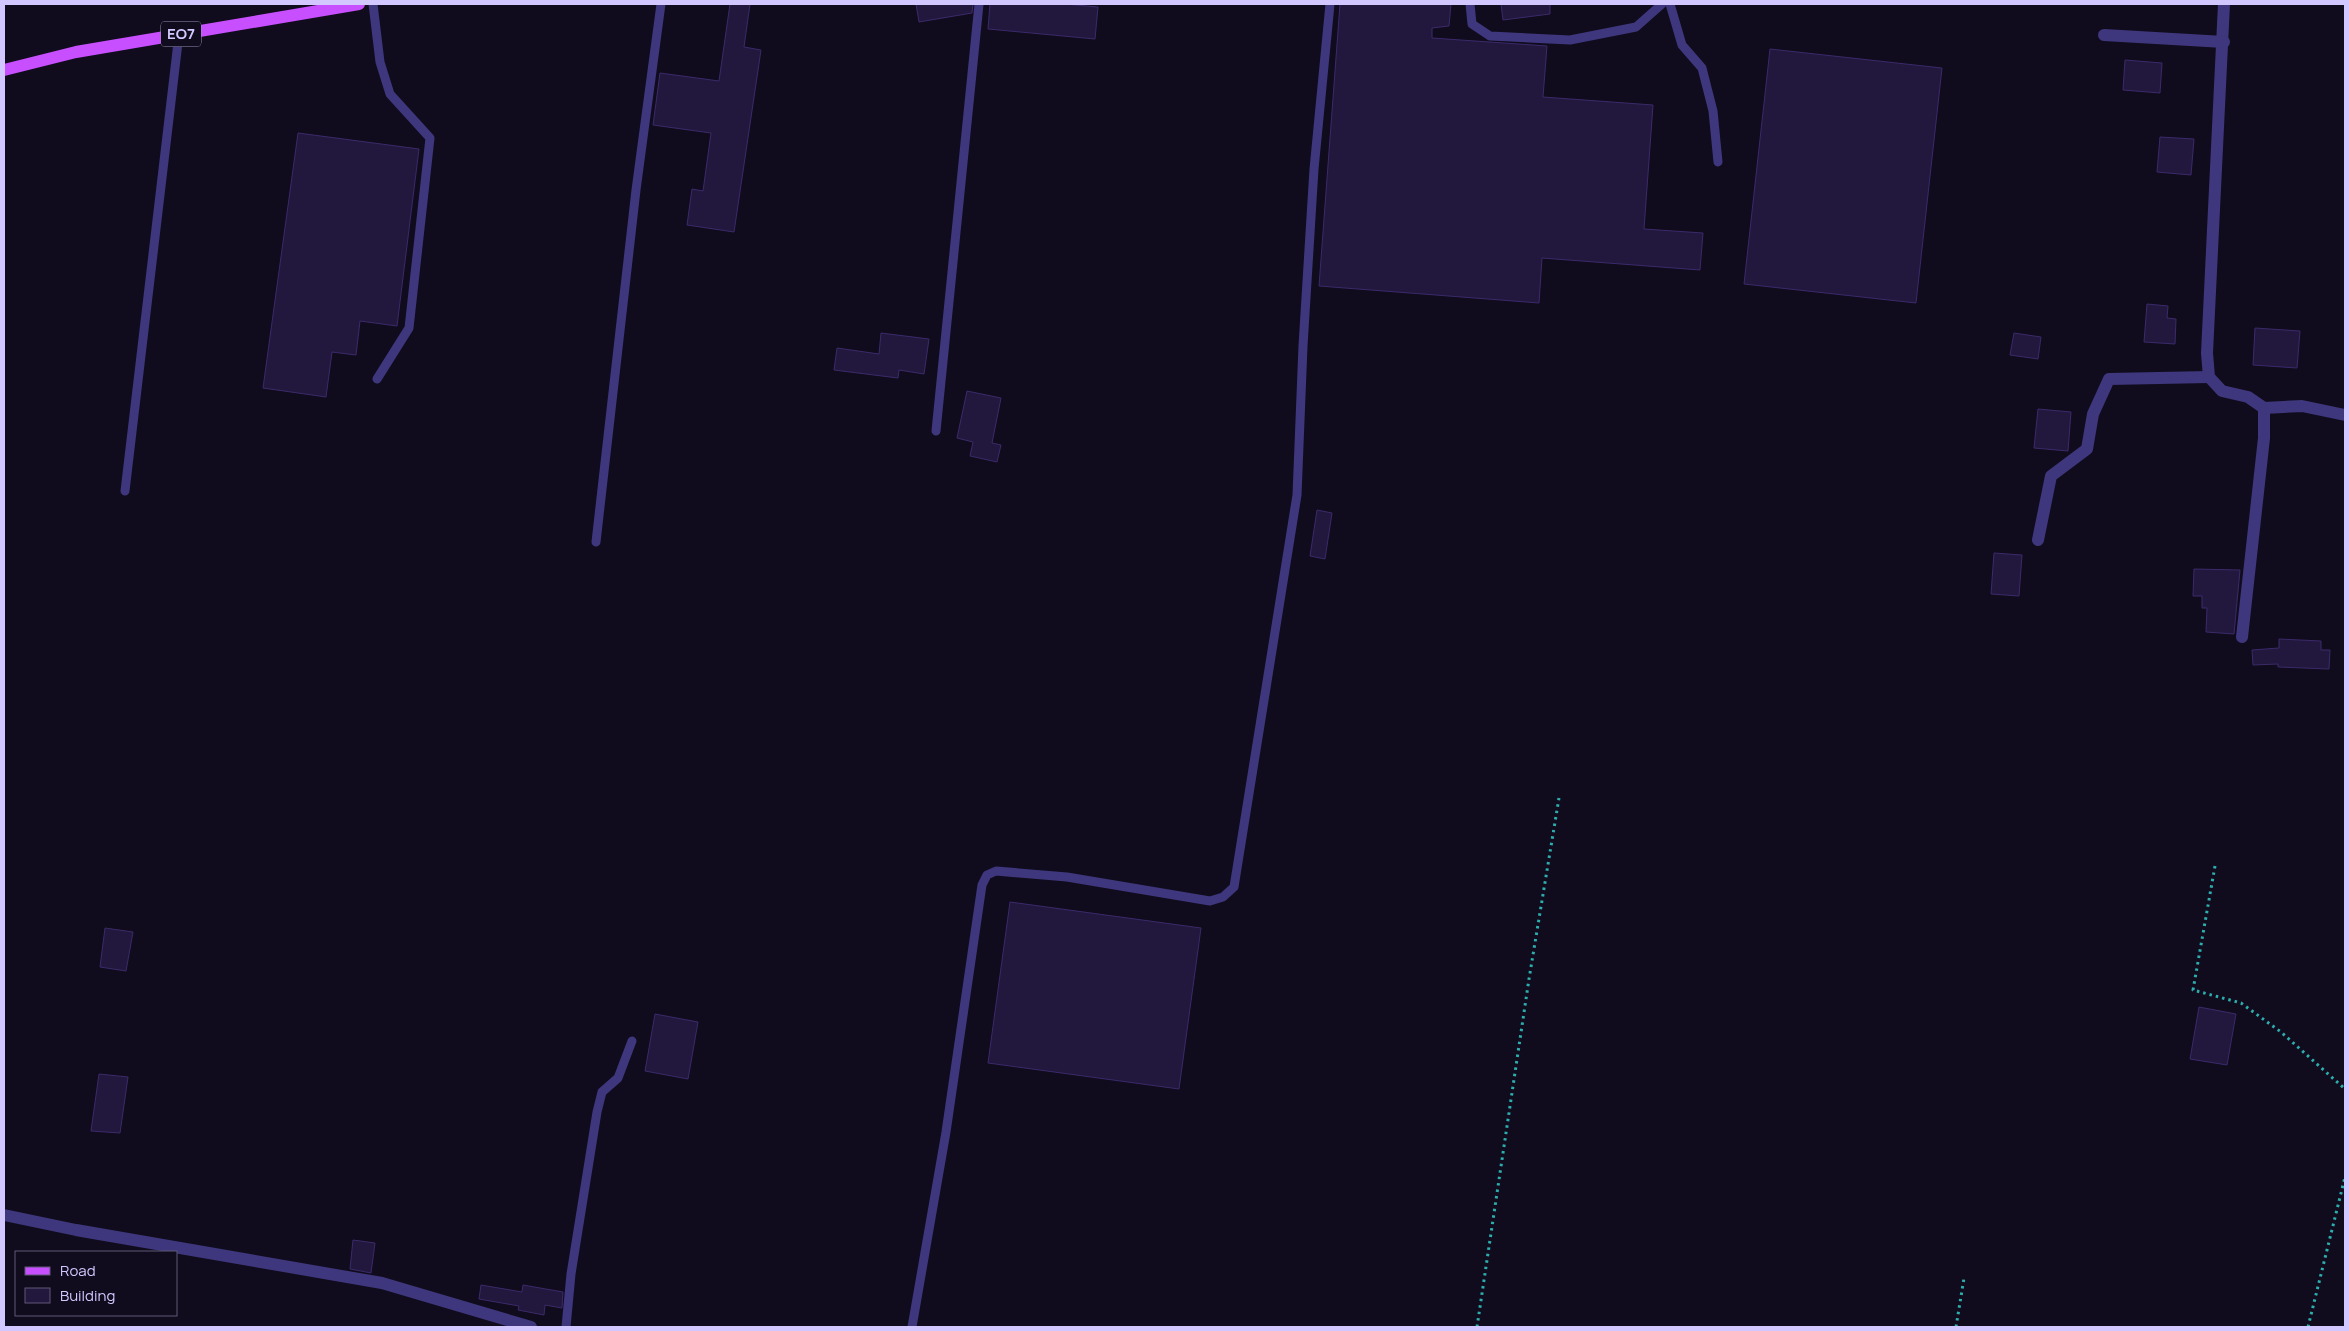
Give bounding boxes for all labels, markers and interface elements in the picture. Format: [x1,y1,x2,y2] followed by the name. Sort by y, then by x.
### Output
[161,22,201,46] road number: ΕΟ7
[15,1251,178,1316] legend
[60,1260,96,1281] text: Road
[60,1285,115,1306] text: Building

